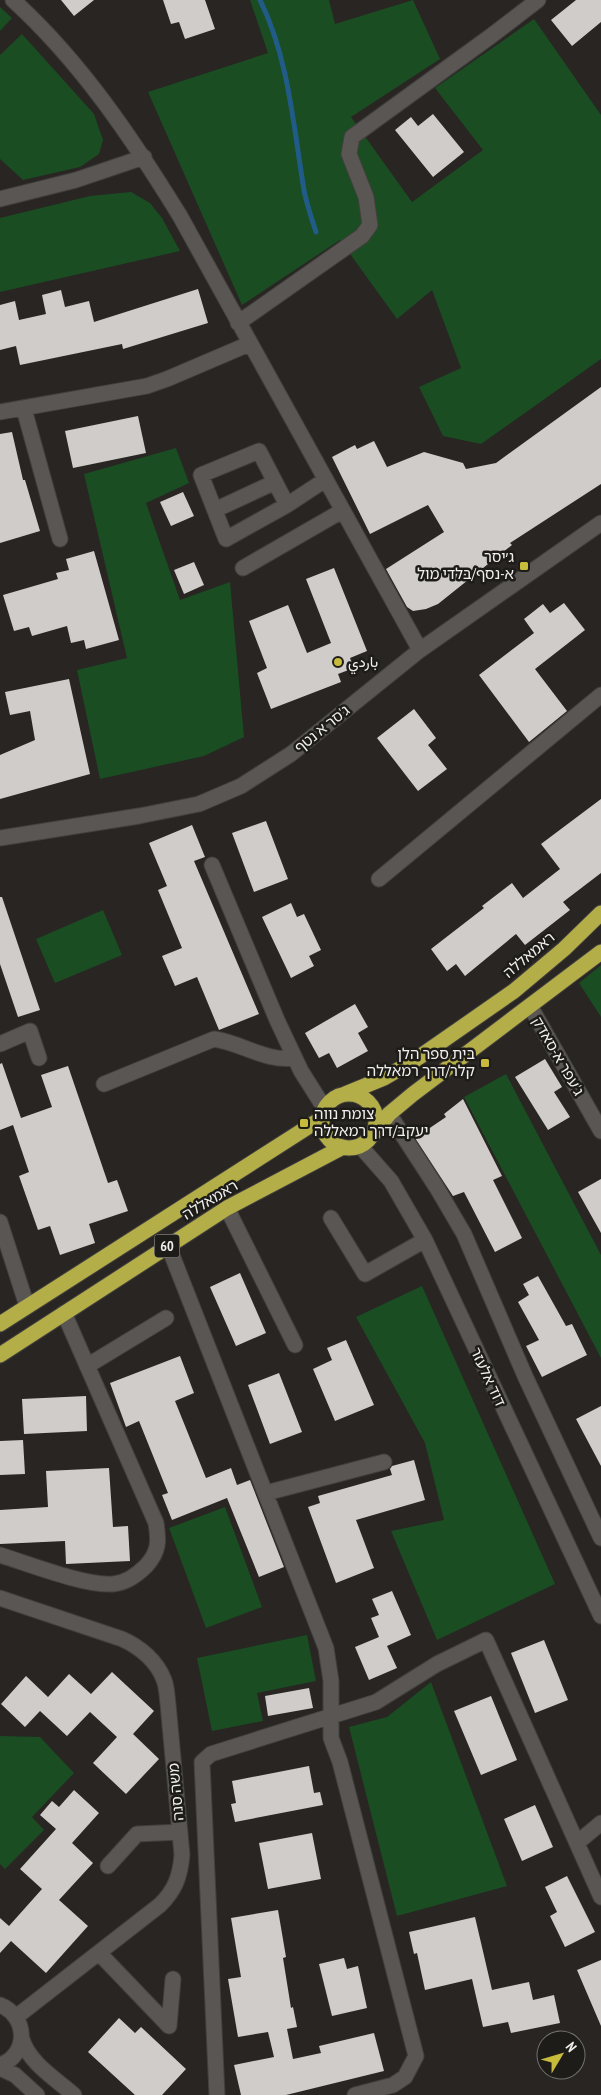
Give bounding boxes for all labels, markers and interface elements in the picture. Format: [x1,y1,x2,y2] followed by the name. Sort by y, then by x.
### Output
[417,547,514,583] place label: ג׳יסר א-נסף/בלדי מול
[518,560,530,572] marker: ג׳יסר א-נסף/בלדי מול
[348,652,378,675] place label: باردي
[332,656,344,668] marker: باردي
[290,700,353,757] street label: ג'סר א נטף
[499,928,558,982] street label: ראמאללה
[528,1013,589,1099] street label: ג'עפר א-סאדק
[367,1044,475,1080] place label: בית ספר הלן קלר/דרך רמאללה
[479,1057,491,1069] marker: בית ספר הלן קלר/דרך רמאללה
[314,1104,428,1140] place label: צומת נווה יעקב/דרך רמאללה
[298,1117,310,1129] marker: צומת נווה יעקב/דרך רמאללה
[178,1176,241,1224] street label: ראמאללה
[154,1234,180,1258] road number: 60
[467,1344,510,1409] street label: דוד אלעזר
[163,1762,188,1822] street label: משה סנה
[536,2030,586,2080] north arrow
[562,2038,581,2056] text: N

